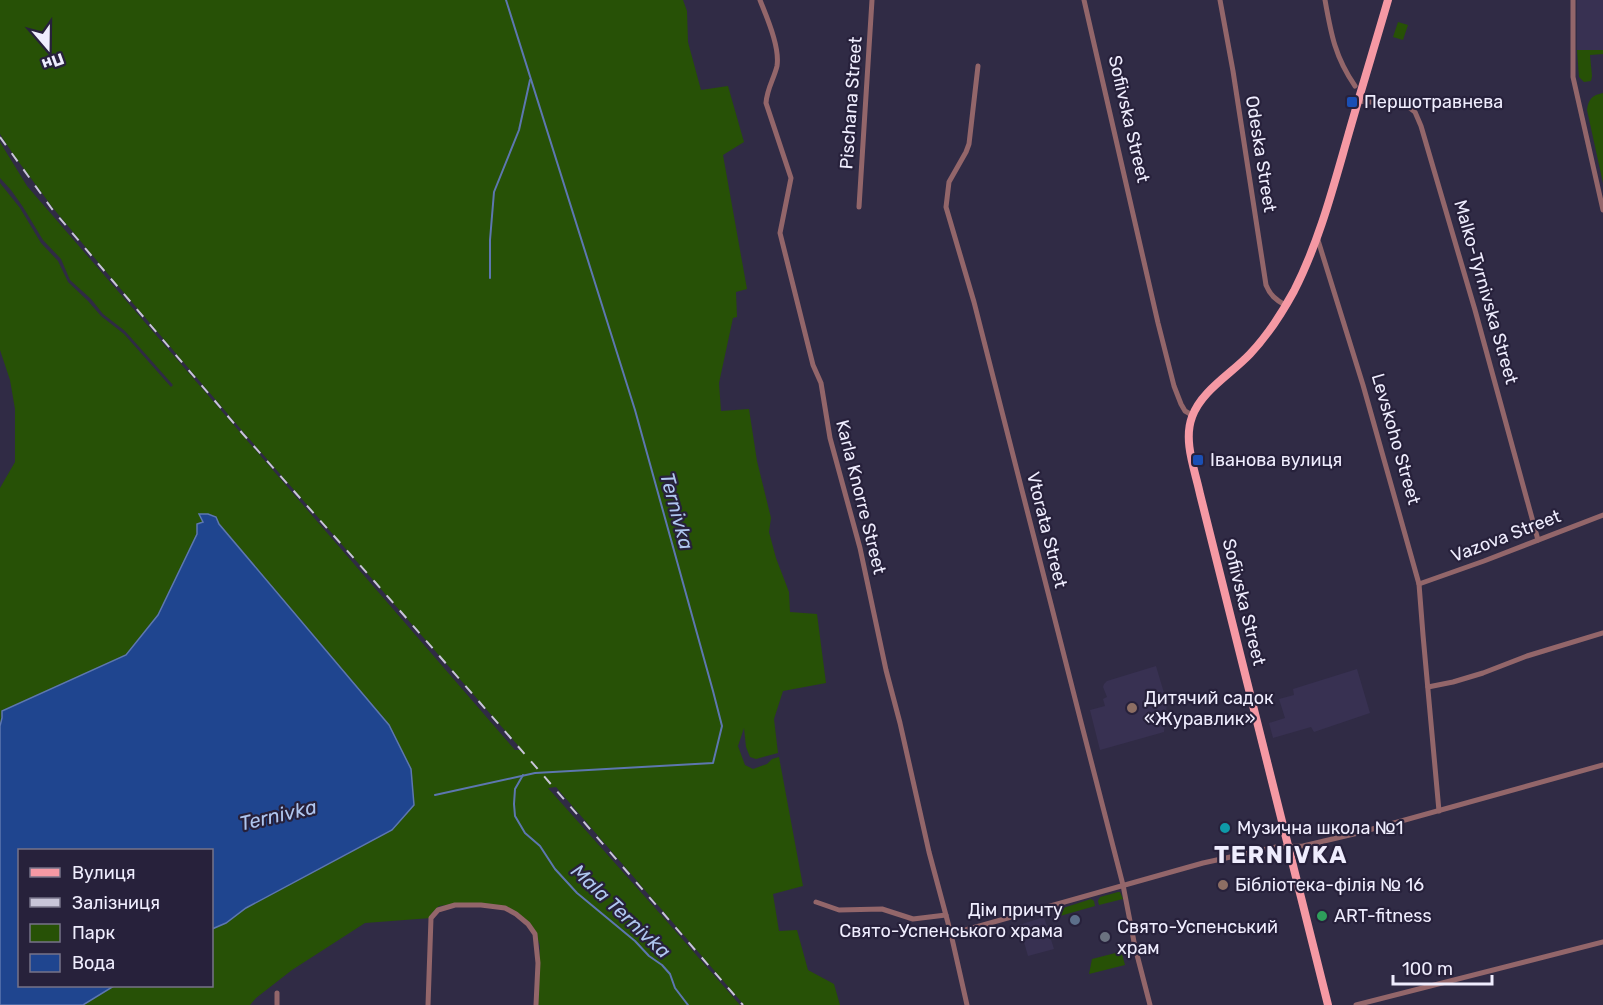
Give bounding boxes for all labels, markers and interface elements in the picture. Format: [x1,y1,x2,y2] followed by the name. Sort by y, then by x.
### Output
[18,18,78,78] north arrow
[835,36,867,170] street label: Pischana Street
[39,49,67,74] text: Пн
[1104,53,1154,185] street label: Sofiivska Street
[1364,91,1503,113] place label: Першотравнева
[1241,94,1281,214] street label: Odeska Street
[1345,95,1359,109] marker: Першотравнева
[1449,197,1523,387] street label: Malko-Tyrnivska Street
[1367,371,1425,507] street label: Levskoho Street
[831,418,891,576] street label: Karla Knorre Street
[1210,449,1342,471] place label: Іванова вулиця
[1191,453,1205,467] marker: Іванова вулиця
[655,470,699,552] water label: Ternivka
[1022,470,1072,590] street label: Vtorata Street
[1448,505,1564,567] street label: Vazova Street
[1218,536,1270,668] street label: Sofiivska Street
[1144,687,1274,730] place label: Дитячий садок «Журавлик»
[1125,701,1139,715] marker: Дитячий садок «Журавлик»
[237,794,319,836] water label: Ternivka
[1237,817,1403,839] place label: Музична школа №1
[1218,821,1232,835] marker: Музична школа №1
[1214,841,1348,869] district label: TERNIVKA
[18,849,213,987] legend
[566,859,676,963] water label: Mala Ternivka
[72,862,136,884] text: Вулиця
[1235,874,1424,896] place label: Бібліотека-філія № 16
[1216,878,1230,892] marker: Бібліотека-філія № 16
[72,892,160,914] text: Залізниця
[839,899,1063,942] place label: Дім причту Свято-Успенського храма
[1334,905,1432,927] place label: ART-fitness
[1315,909,1329,923] marker: ART-fitness
[1068,913,1082,927] marker: Дім причту Свято-Успенського храма
[1117,916,1278,959] place label: Свято-Успенський храм
[72,922,116,944] text: Парк
[1098,930,1112,944] marker: Свято-Успенський храм
[1393,948,1492,986] scale bar
[72,952,115,974] text: Вода
[1402,958,1453,980] text: 100 m

